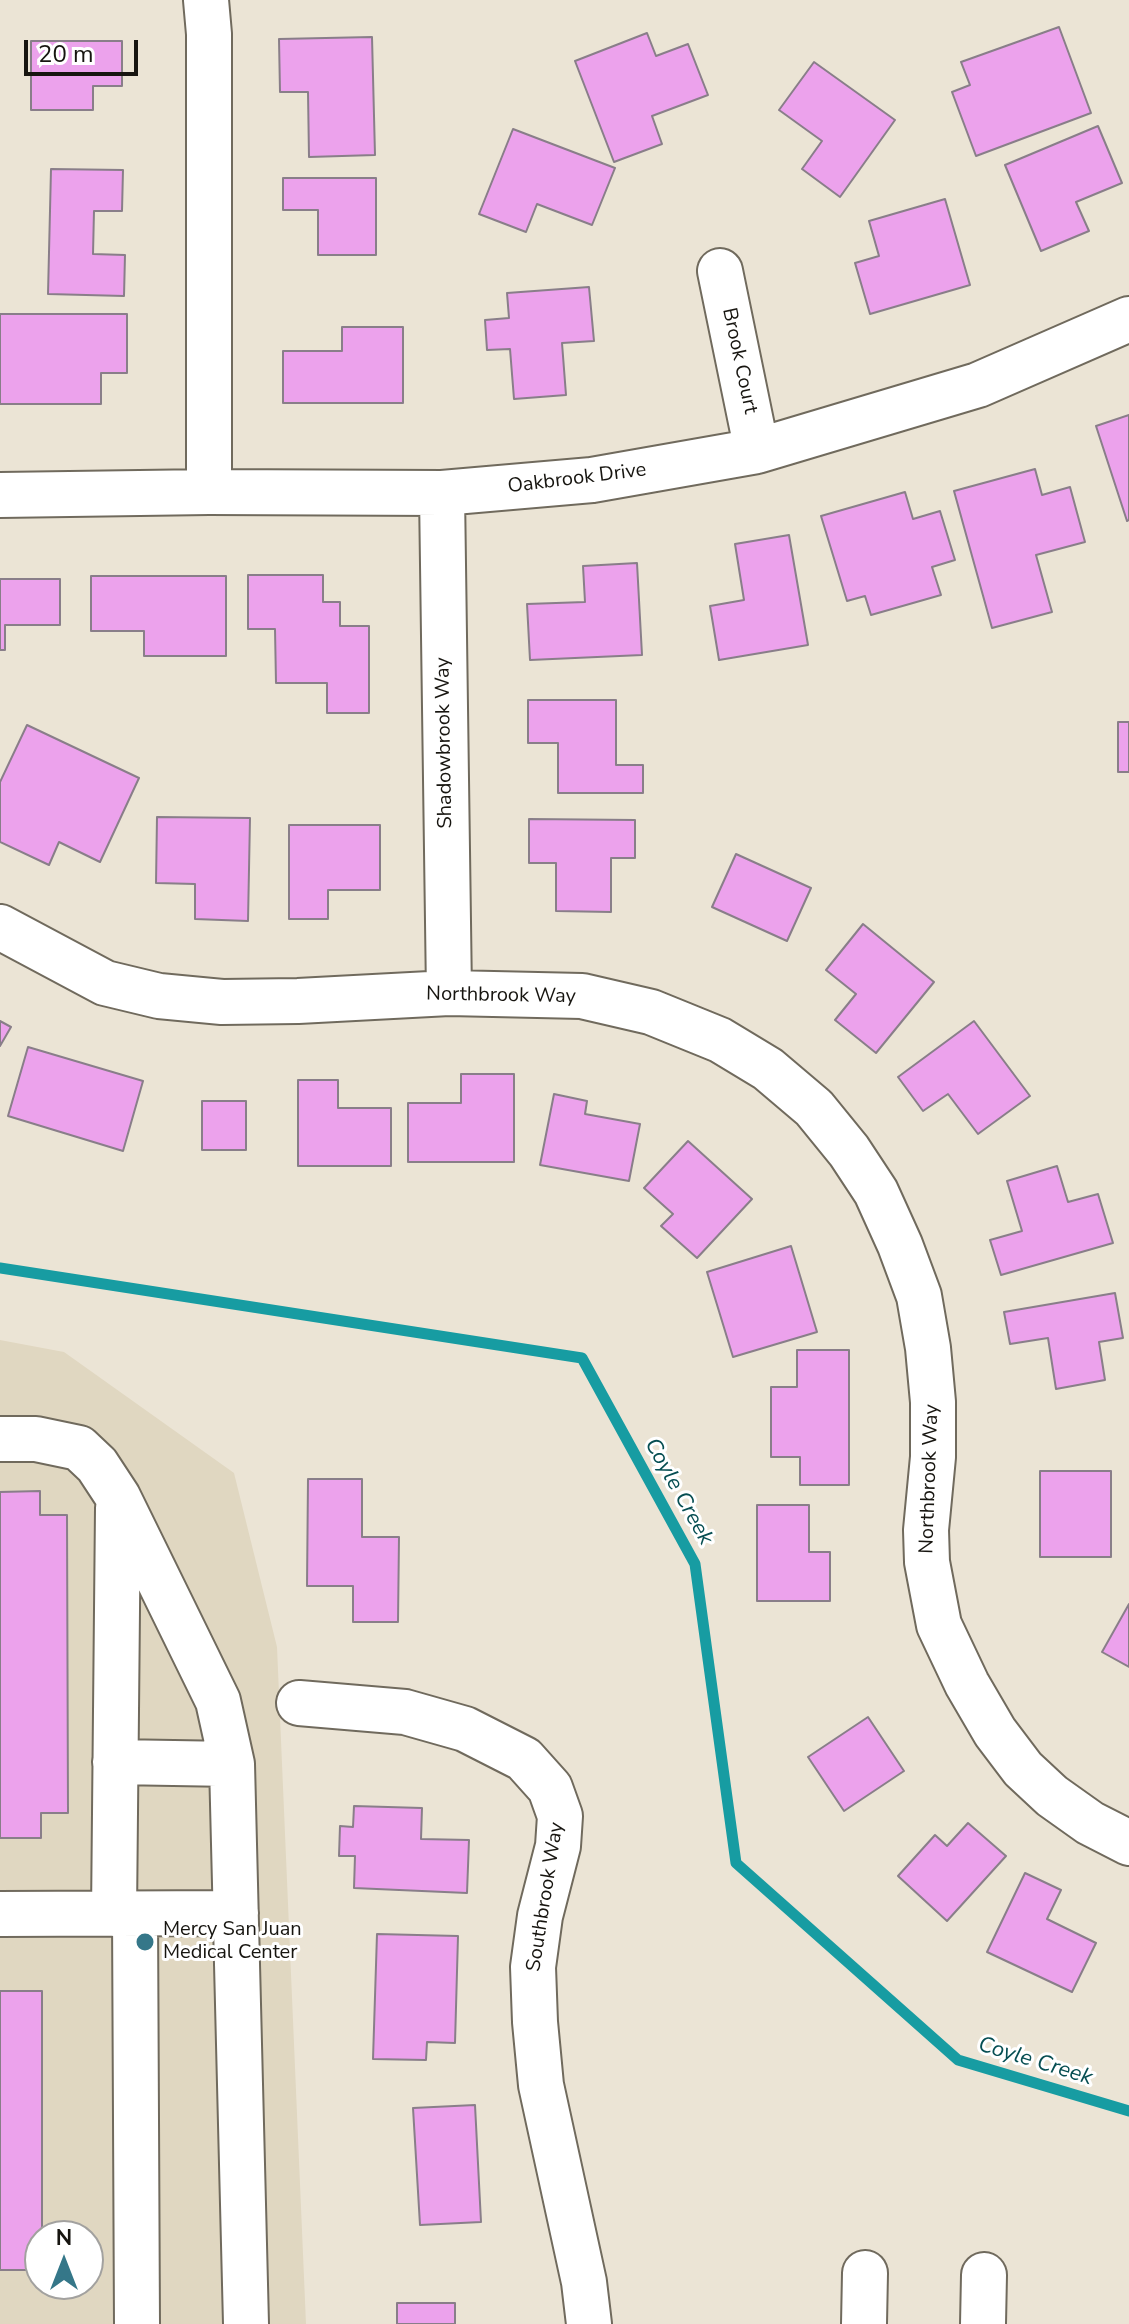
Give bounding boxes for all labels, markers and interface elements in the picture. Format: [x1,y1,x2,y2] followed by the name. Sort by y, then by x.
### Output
[28,24,142,74] scale bar
[38,38,94,70] text: 20 m
[716,306,762,416] street label: Brook Court
[506,459,648,499] street label: Oakbrook Drive
[432,657,458,829] street label: Shadowbrook Way
[426,983,576,1009] street label: Northbrook Way
[915,1404,945,1554] street label: Northbrook Way
[638,1434,718,1550] water label: Coyle Creek
[522,1821,570,1973] street label: Southbrook Way
[163,1918,302,1965] place label: Mercy San Juan Medical Center
[134,1931,156,1953] marker: Mercy San Juan Medical Center
[975,2032,1095,2092] water label: Coyle Creek
[24,2220,104,2300] north arrow
[56,2223,72,2253] text: N

